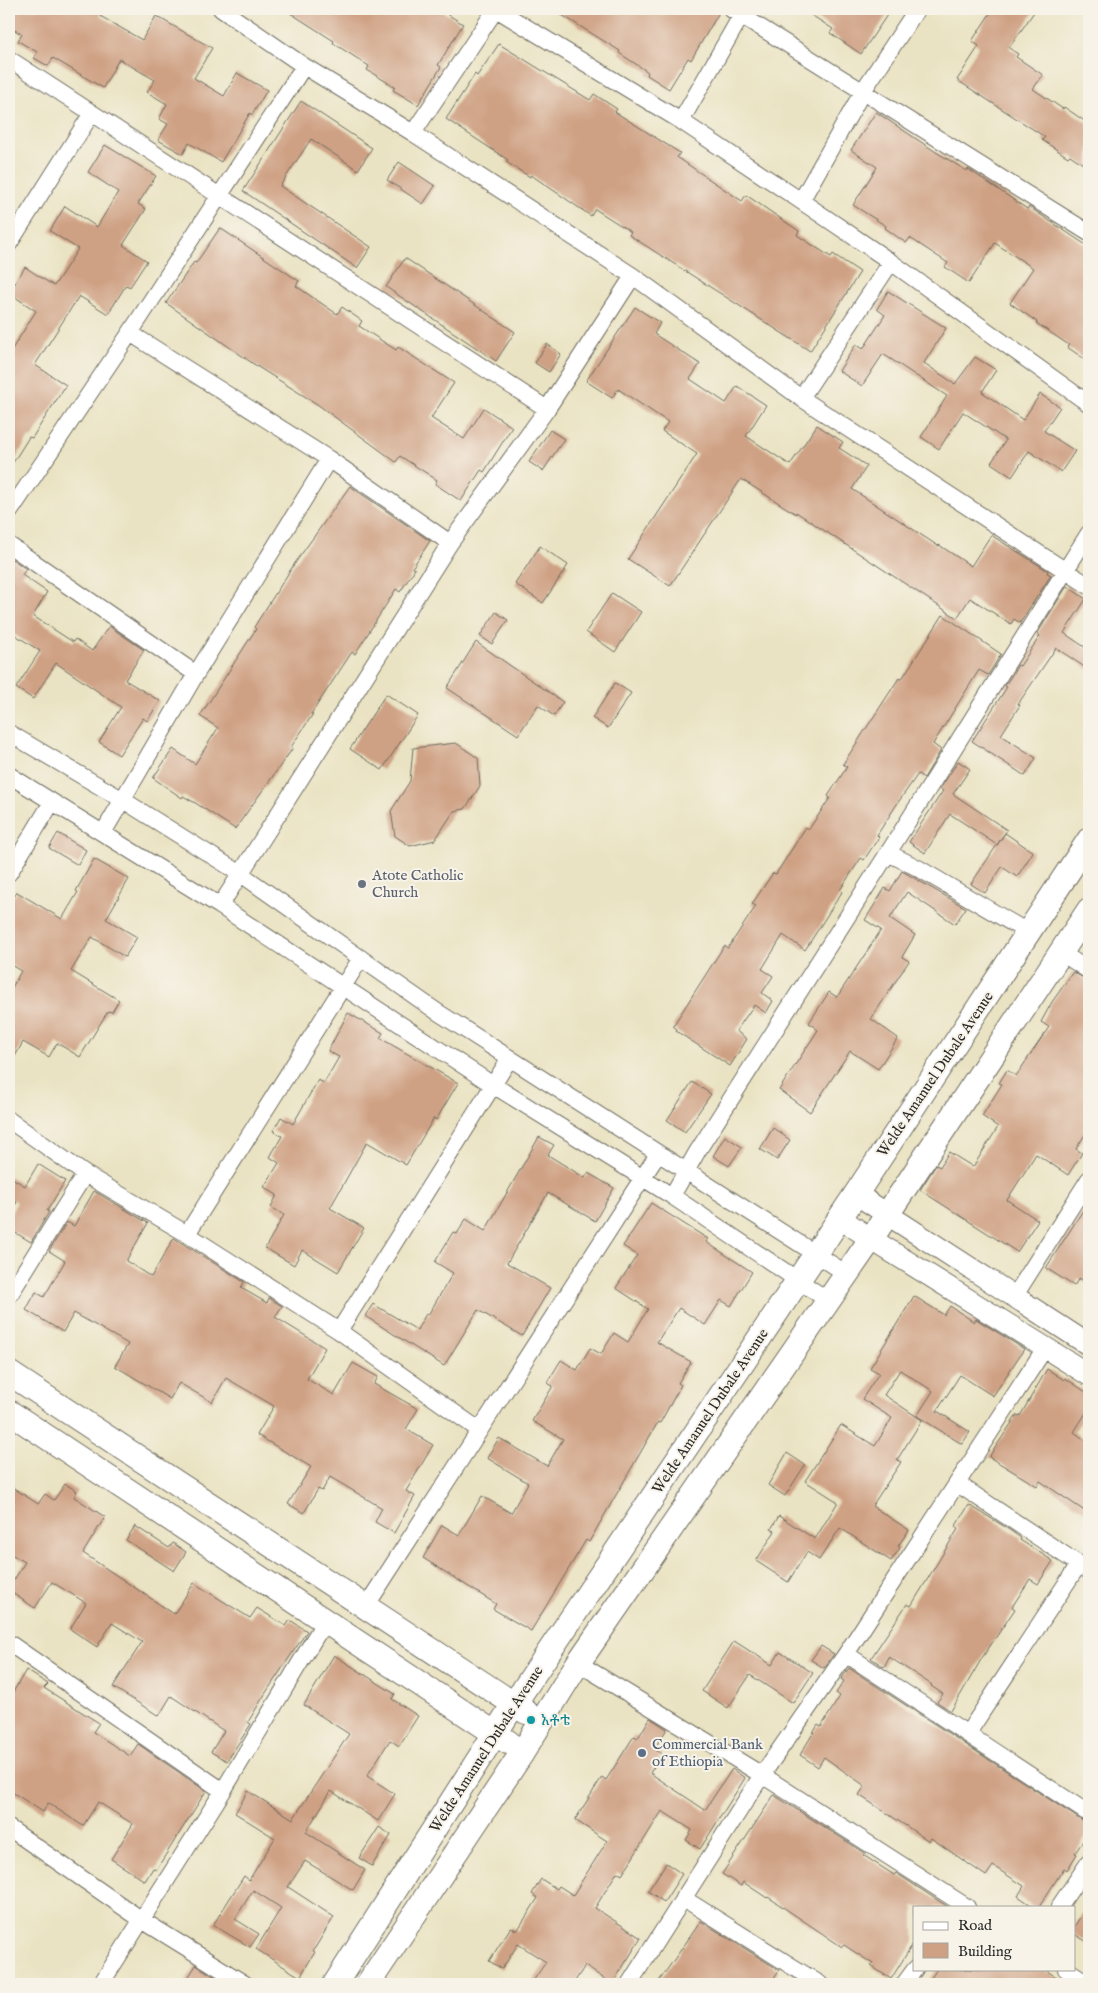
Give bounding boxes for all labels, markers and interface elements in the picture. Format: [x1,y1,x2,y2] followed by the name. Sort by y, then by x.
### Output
[371,866,463,902] place label: Atote Catholic Church
[356,878,368,890] marker: Atote Catholic Church
[873,988,998,1160] street label: Welde Amanuel Dubale Avenue
[648,1325,773,1497] street label: Welde Amanuel Dubale Avenue
[425,1662,548,1836] street label: Welde Amanuel Dubale Avenue
[541,1711,570,1730] place label: አቶቴ
[525,1714,537,1726] marker: አቶቴ
[652,1735,764,1771] place label: Commercial Bank of Ethiopia
[636,1747,648,1759] marker: Commercial Bank of Ethiopia
[913,1906,1076,1970] legend
[958,1916,993,1935] text: Road
[958,1942,1013,1961] text: Building

